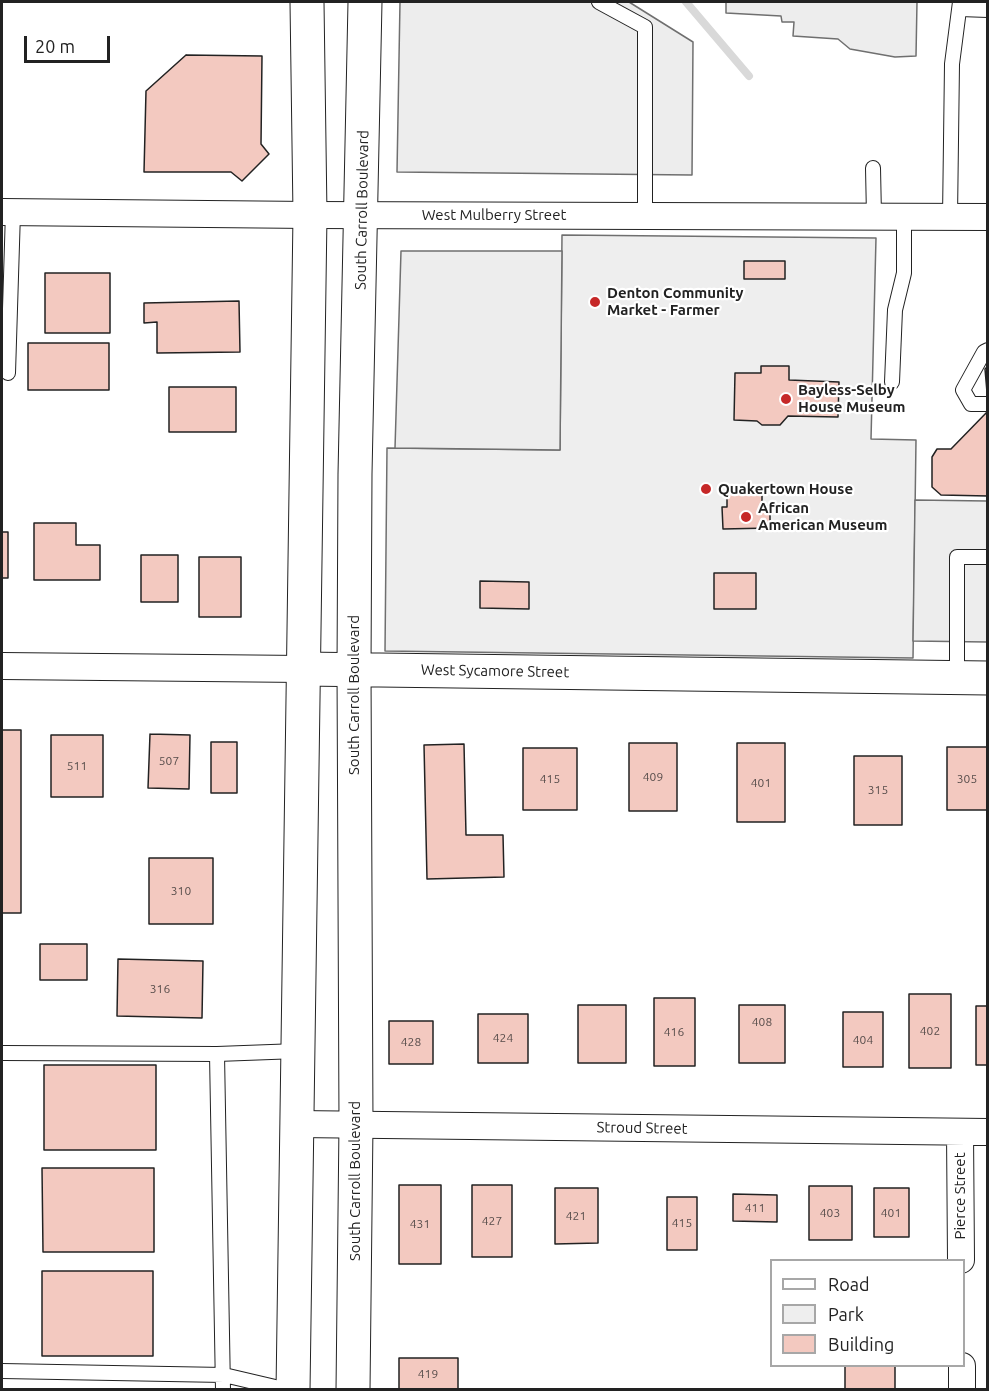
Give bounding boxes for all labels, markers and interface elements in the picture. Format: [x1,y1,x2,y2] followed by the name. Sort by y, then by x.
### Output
[27,24,112,62] scale bar
[35,36,75,56] text: 20 m
[352,130,372,290] street label: South Carroll Boulevard
[422,206,566,224] street label: West Mulberry Street
[607,284,744,319] place label: Denton Community Market - Farmer
[588,295,602,309] marker: Denton Community Market - Farmer
[798,381,906,416] place label: Bayless-Selby House Museum
[779,392,793,406] marker: Bayless-Selby House Museum
[718,480,853,498] place label: Quakertown House
[699,482,713,496] marker: Quakertown House
[758,499,888,534] place label: African American Museum
[739,510,753,524] marker: African American Museum
[345,615,363,775] street label: South Carroll Boulevard
[421,661,569,681] street label: West Sycamore Street
[159,754,179,768] house number: 507
[67,759,87,773] house number: 511
[643,770,663,784] house number: 409
[540,772,560,786] house number: 415
[957,772,977,786] house number: 305
[751,776,771,790] house number: 401
[868,783,888,797] house number: 315
[171,884,191,898] house number: 310
[150,982,170,996] house number: 316
[752,1015,772,1029] house number: 408
[920,1024,940,1038] house number: 402
[664,1025,684,1039] house number: 416
[493,1031,513,1045] house number: 424
[853,1033,873,1047] house number: 404
[401,1035,421,1049] house number: 428
[346,1101,364,1261] street label: South Carroll Boulevard
[596,1118,688,1138] street label: Stroud Street
[951,1152,969,1240] street label: Pierce Street
[745,1201,765,1215] house number: 411
[820,1206,840,1220] house number: 403
[881,1206,901,1220] house number: 401
[566,1209,586,1223] house number: 421
[482,1214,502,1228] house number: 427
[672,1216,692,1230] house number: 415
[410,1217,430,1231] house number: 431
[770,1259,965,1367] legend
[828,1274,870,1294] text: Road
[828,1304,864,1324] text: Park
[828,1334,894,1354] text: Building
[418,1367,438,1381] house number: 419

